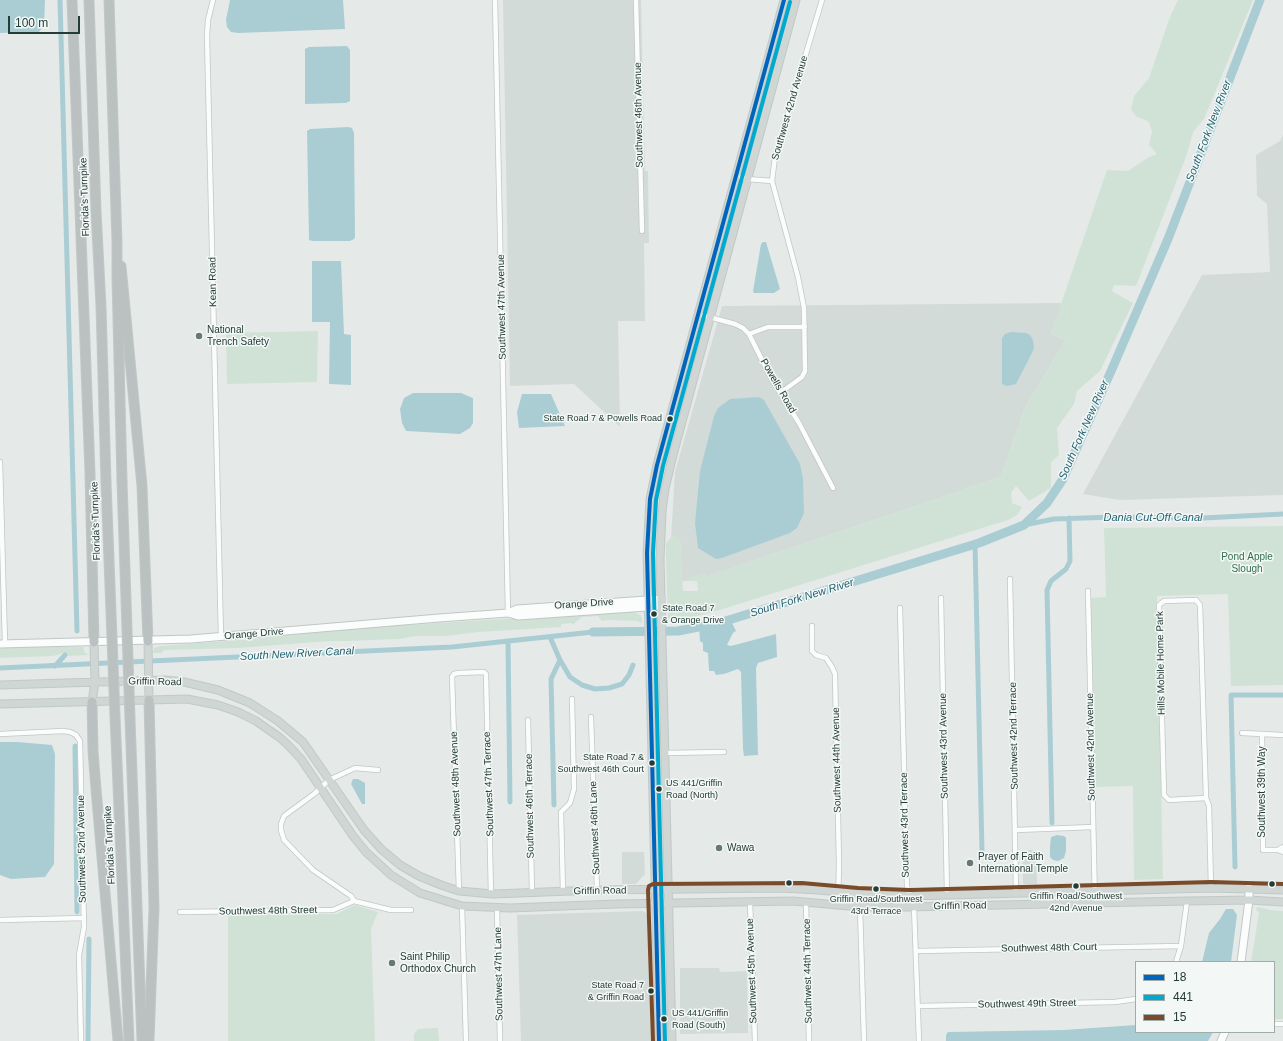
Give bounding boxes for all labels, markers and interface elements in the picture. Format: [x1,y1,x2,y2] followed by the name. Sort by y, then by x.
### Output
[10,8,82,34] scale bar
[15,16,48,30] text: 100 m
[769,54,811,162] street label: Southwest 42nd Avenue
[632,62,646,168] street label: Southwest 46th Avenue
[1184,78,1234,184] water label: South Fork New River
[78,157,92,237] street label: Florida's Turnpike
[495,254,509,360] street label: Southwest 47th Avenue
[207,257,219,307] street label: Kean Road
[207,324,269,348] place label: National Trench Safety
[194,331,204,341] marker: National Trench Safety
[758,357,798,415] street label: Powells Road
[1056,378,1112,482] water label: South Fork New River
[543,414,662,424] place label: State Road 7 & Powells Road
[665,414,675,424] marker: State Road 7 & Powells Road
[89,481,103,561] street label: Florida's Turnpike
[1103,511,1203,525] water label: Dania Cut-Off Canal
[1221,551,1273,574] park label: Pond Apple Slough
[749,576,855,620] water label: South Fork New River
[554,596,614,612] street label: Orange Drive
[662,604,724,625] place label: State Road 7 & Orange Drive
[649,609,659,619] marker: State Road 7 & Orange Drive
[1154,611,1168,715] street label: Hills Mobile Home Park
[224,625,284,643] street label: Orange Drive
[240,644,354,664] water label: South New River Canal
[128,676,182,688] street label: Griffin Road
[1007,682,1021,790] street label: Southwest 42nd Terrace
[937,693,951,799] street label: Southwest 43rd Avenue
[1084,693,1098,801] street label: Southwest 42nd Avenue
[830,707,844,813] street label: Southwest 44th Avenue
[448,731,464,837] street label: Southwest 48th Avenue
[481,731,497,837] street label: Southwest 47th Terrace
[1256,746,1268,838] street label: Southwest 39th Way
[523,753,537,859] street label: Southwest 46th Terrace
[557,753,644,774] place label: State Road 7 & Southwest 46th Court
[647,758,657,768] marker: State Road 7 & Southwest 46th Court
[898,772,912,878] street label: Southwest 43rd Terrace
[666,779,722,800] place label: US 441/Griffin Road (North)
[587,781,603,875] street label: Southwest 46th Lane
[654,784,664,794] marker: US 441/Griffin Road (North)
[75,795,89,903] street label: Southwest 52nd Avenue
[102,805,118,885] street label: Florida's Turnpike
[727,842,754,854] place label: Wawa
[714,843,724,853] marker: Wawa
[978,851,1068,874] place label: Prayer of Faith International Temple
[965,858,975,868] marker: Prayer of Faith International Temple
[784,878,794,888] unlabelled marker
[1267,879,1277,889] unlabelled marker
[1071,881,1081,891] marker: Griffin Road/Southwest 42nd Avenue
[871,884,881,894] marker: Griffin Road/Southwest 43rd Terrace
[573,885,627,897] street label: Griffin Road
[1030,892,1122,913] place label: Griffin Road/Southwest 42nd Avenue
[830,895,922,916] place label: Griffin Road/Southwest 43rd Terrace
[933,900,987,912] street label: Griffin Road
[219,904,317,918] street label: Southwest 48th Street
[744,918,760,1024] street label: Southwest 45th Avenue
[801,918,815,1024] street label: Southwest 44th Terrace
[492,927,506,1021] street label: Southwest 47th Lane
[1001,941,1097,955] street label: Southwest 48th Court
[400,951,476,974] place label: Saint Philip Orthodox Church
[387,958,397,968] marker: Saint Philip Orthodox Church
[1135,961,1275,1033] legend
[1173,970,1186,984] text: 18
[588,981,644,1002] place label: State Road 7 & Griffin Road
[646,986,656,996] marker: State Road 7 & Griffin Road
[1173,990,1193,1004] text: 441
[978,997,1076,1011] street label: Southwest 49th Street
[672,1009,728,1030] place label: US 441/Griffin Road (South)
[1173,1010,1186,1024] text: 15
[659,1014,669,1024] marker: US 441/Griffin Road (South)

